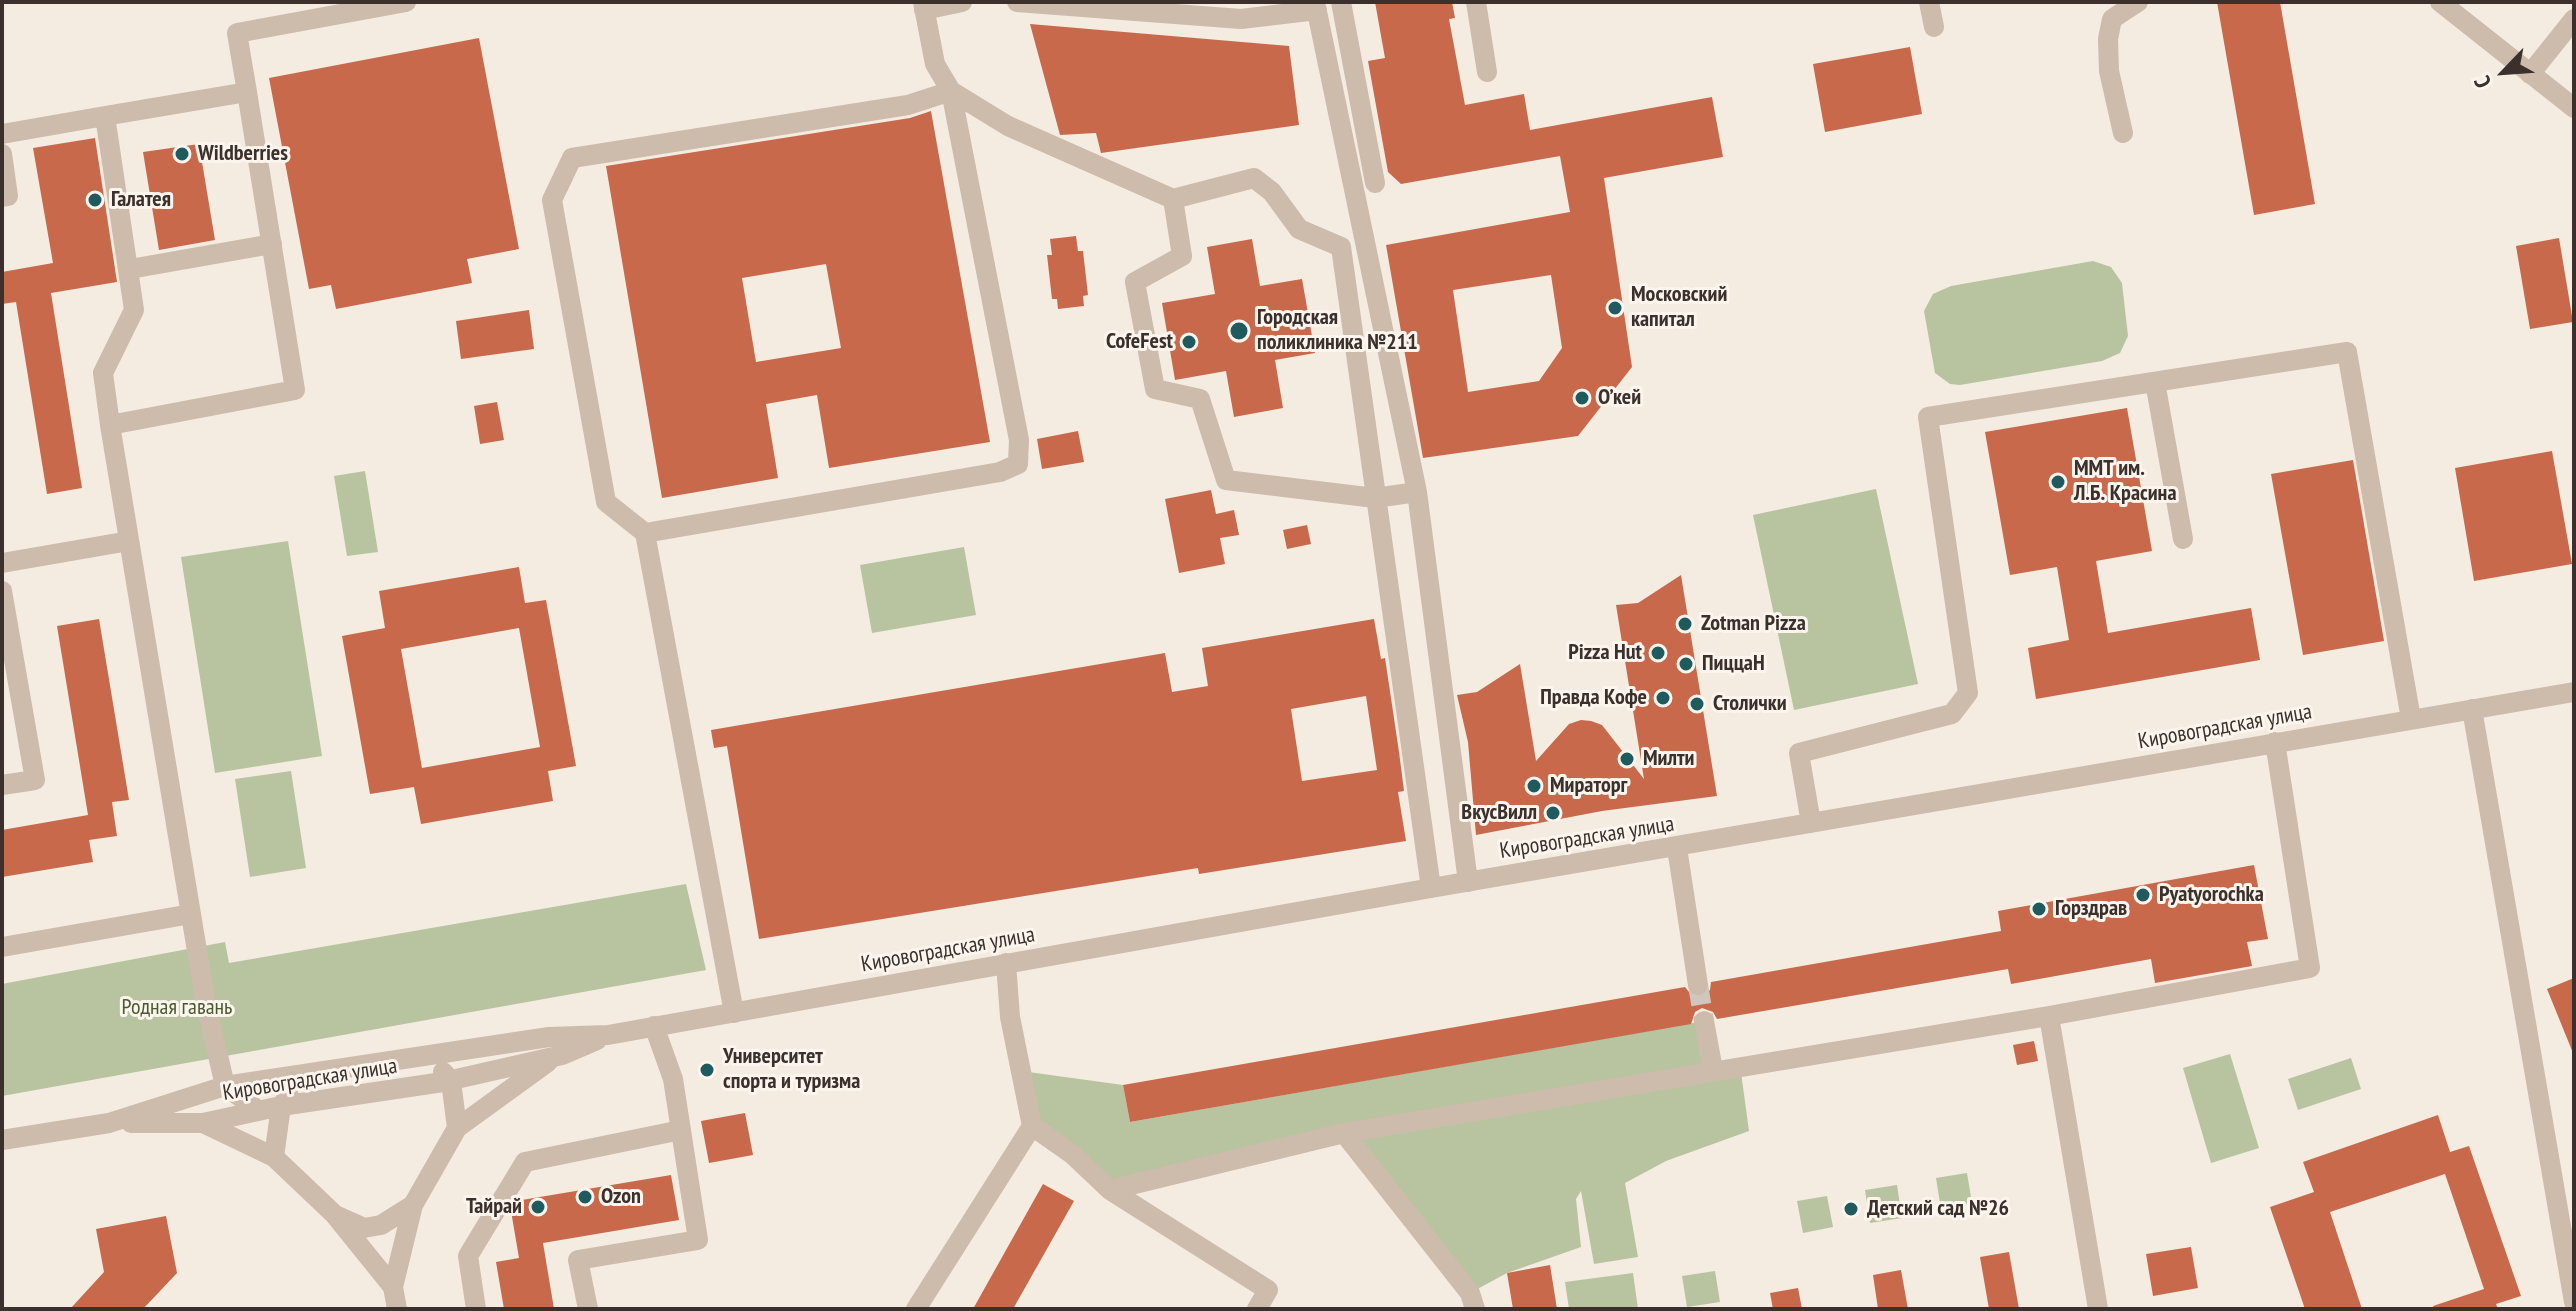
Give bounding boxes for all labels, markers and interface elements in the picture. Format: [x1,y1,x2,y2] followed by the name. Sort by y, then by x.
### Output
[2464,32,2544,112] north arrow
[2467,72,2497,93] text: С
[198,141,288,167] place label: Wildberries
[173,145,191,163] marker: Wildberries
[111,187,171,213] place label: Галатея
[86,191,104,209] marker: Галатея
[1631,282,1727,334] place label: Московский капитал
[1606,299,1624,317] marker: Московский капитал
[1257,305,1418,356] place label: Городская поликлиника №211
[1228,320,1250,342] marker: Городская поликлиника №211
[1106,329,1173,355] place label: CofeFest
[1180,333,1198,351] marker: CofeFest
[1598,385,1641,411] place label: О’кей
[1573,389,1591,407] marker: О’кей
[2074,456,2176,508] place label: ММТ им. Л.Б. Красина
[2049,473,2067,491] marker: ММТ им. Л.Б. Красина
[1701,611,1806,637] place label: Zotman Pizza
[1676,615,1694,633] marker: Zotman Pizza
[1568,640,1642,666] place label: Pizza Hut
[1649,644,1667,662] marker: Pizza Hut
[1702,651,1765,677] place label: ПиццаН
[1677,655,1695,673] marker: ПиццаН
[1540,685,1647,711] place label: Правда Кофе
[1654,689,1672,707] marker: Правда Кофе
[1713,691,1787,717] place label: Столички
[1688,695,1706,713] marker: Столички
[2136,699,2314,755] street label: Кировоградская улица
[1643,746,1695,772] place label: Милти
[1618,750,1636,768] marker: Милти
[1550,773,1627,799] place label: Мираторг
[1525,777,1543,795] marker: Мираторг
[1461,800,1537,826] place label: ВкусВилл
[1544,804,1562,822] marker: ВкусВилл
[1498,811,1676,865] street label: Кировоградская улица
[2159,882,2264,908] place label: Pyatyorochka
[2134,886,2152,904] marker: Pyatyorochka
[2055,896,2127,922] place label: Горздрав
[2030,900,2048,918] marker: Горздрав
[859,922,1037,978] street label: Кировоградская улица
[122,995,232,1021] park label: Родная гавань
[723,1044,860,1096] place label: Университет спорта и туризма
[221,1053,399,1107] street label: Кировоградская улица
[698,1061,716,1079] marker: Университет спорта и туризма
[601,1184,641,1210] place label: Ozon
[576,1188,594,1206] marker: Ozon
[466,1194,522,1220] place label: Тайрай
[1867,1196,2009,1222] place label: Детский сад №26
[529,1198,547,1216] marker: Тайрай
[1842,1200,1860,1218] marker: Детский сад №26

